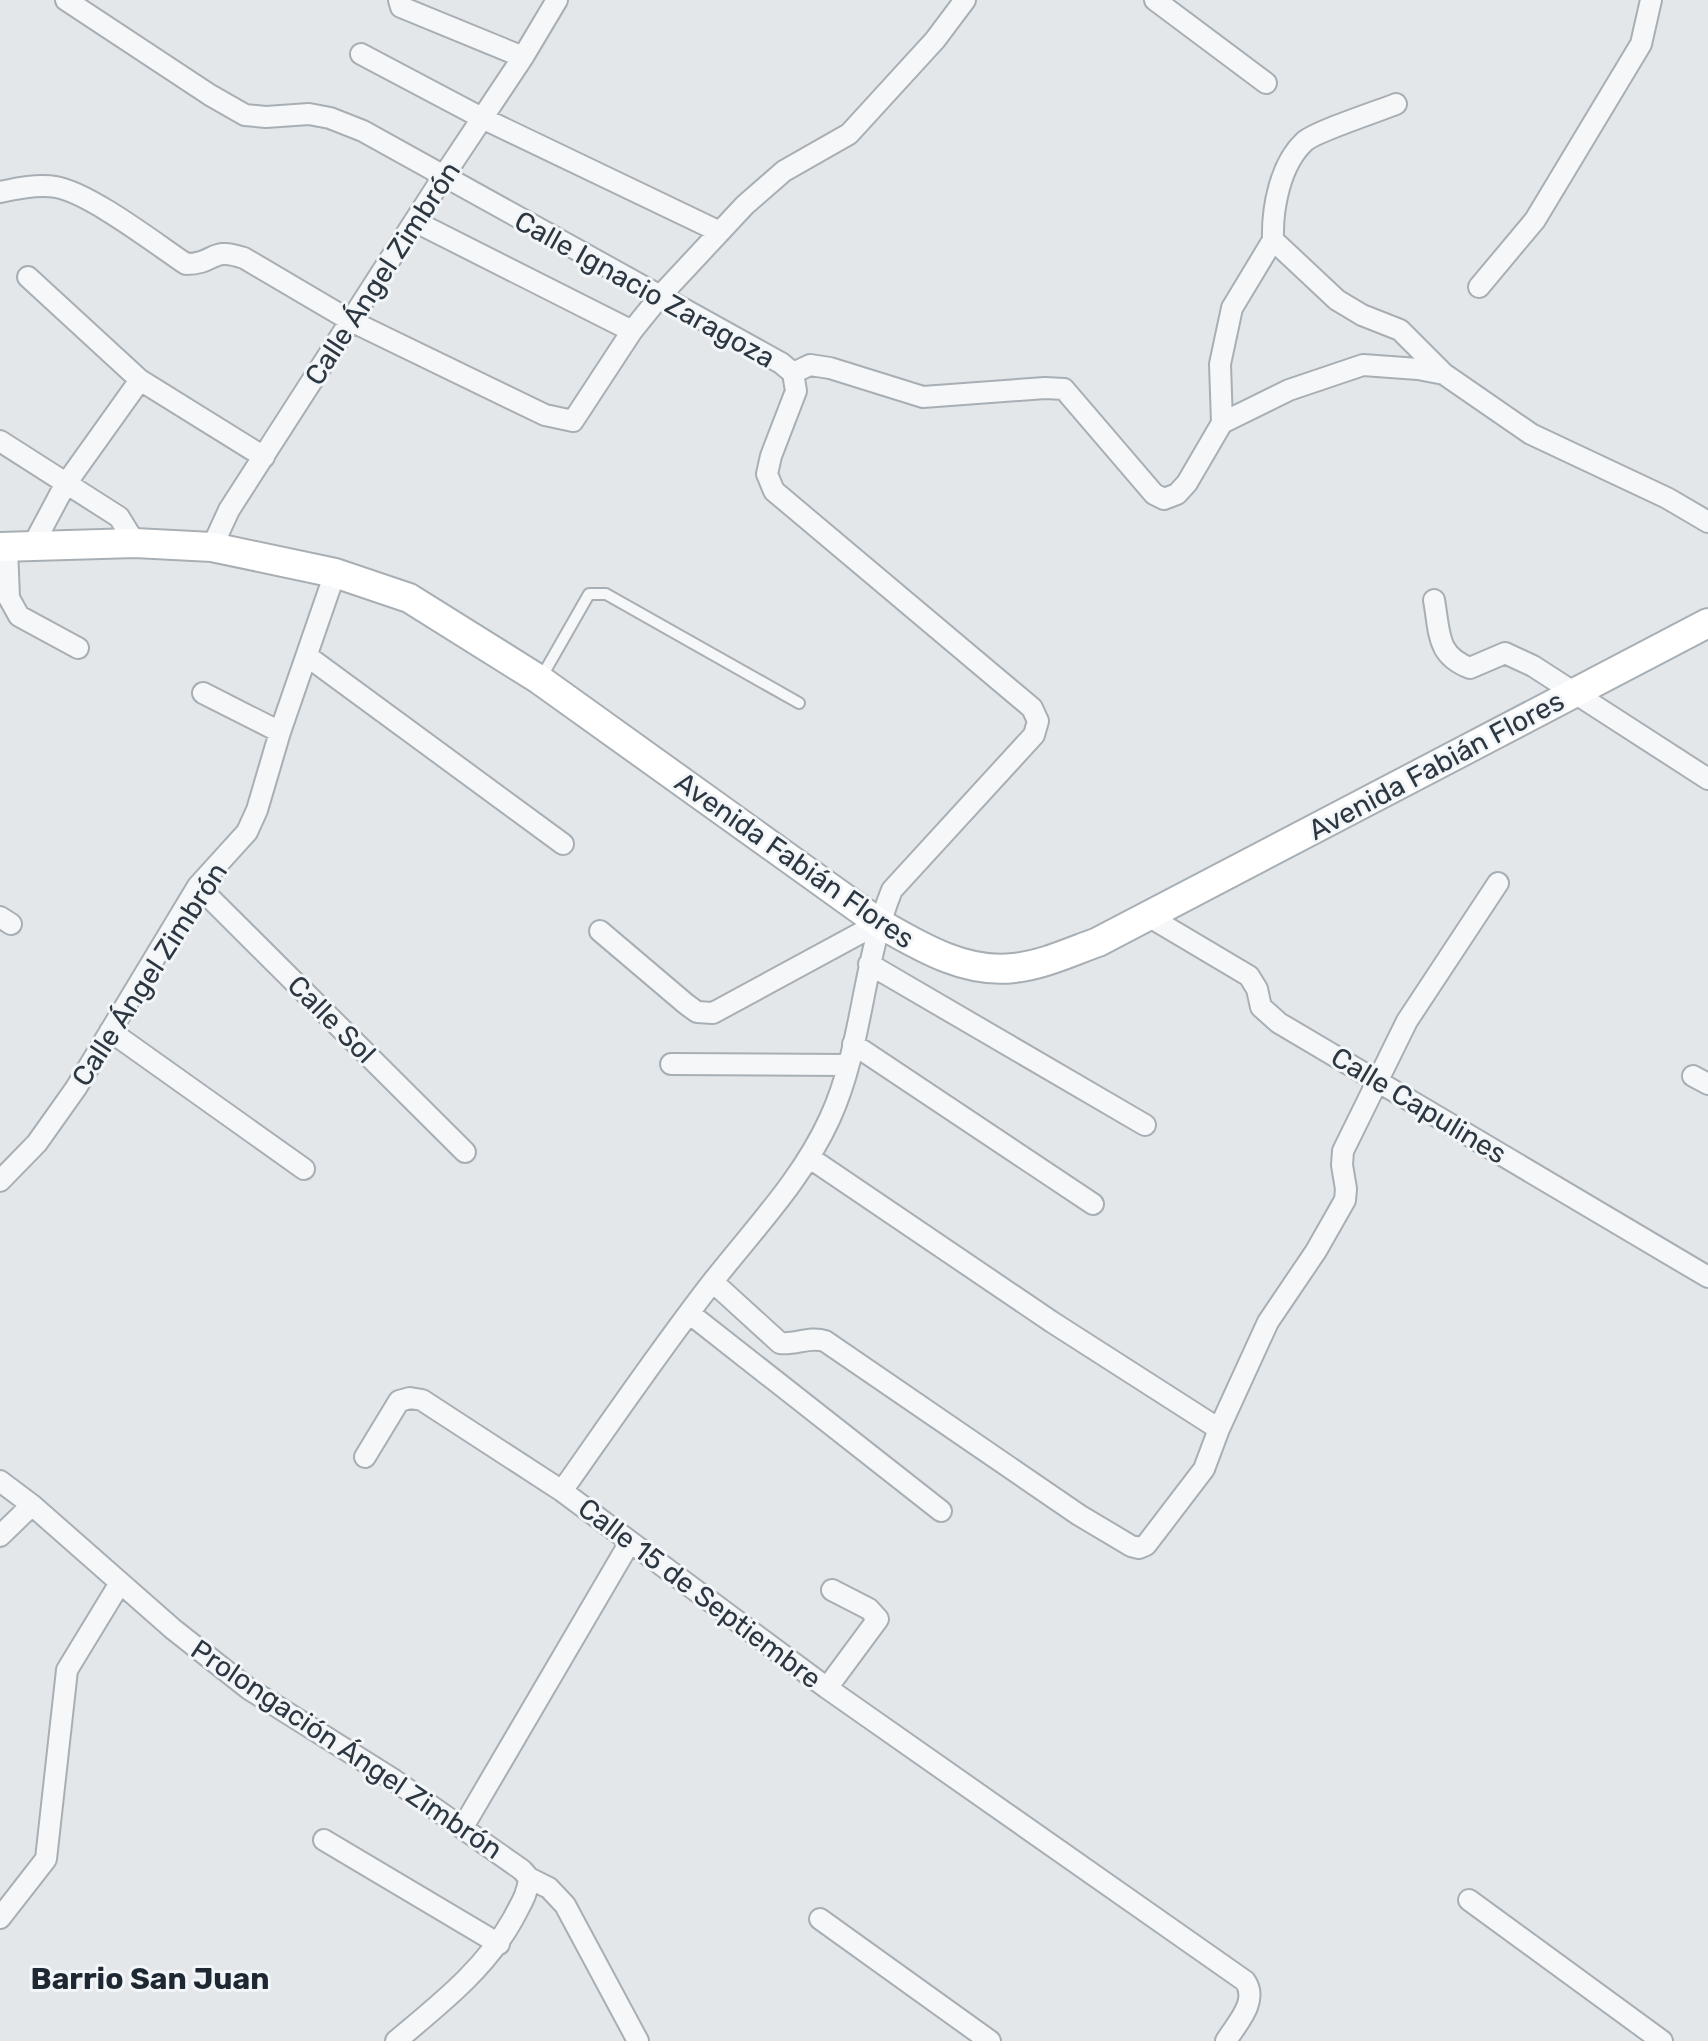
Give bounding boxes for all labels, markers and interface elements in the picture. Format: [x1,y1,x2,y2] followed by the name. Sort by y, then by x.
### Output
[298,155,467,391] street label: Calle Ángel Zimbrón
[509,204,781,375] street label: Calle Ignacio Zaragoza
[1303,684,1570,847] street label: Avenida Fabián Flores
[669,765,921,956] street label: Avenida Fabián Flores
[65,856,234,1092] street label: Calle Ángel Zimbrón
[281,969,382,1070] street label: Calle Sol
[1325,1040,1512,1171] street label: Calle Capulines
[572,1491,828,1696] street label: Calle 15 de Septiembre
[185,1633,509,1866] street label: Prolongación Ángel Zimbrón
[31,1961,269,1997] district label: Barrio San Juan

